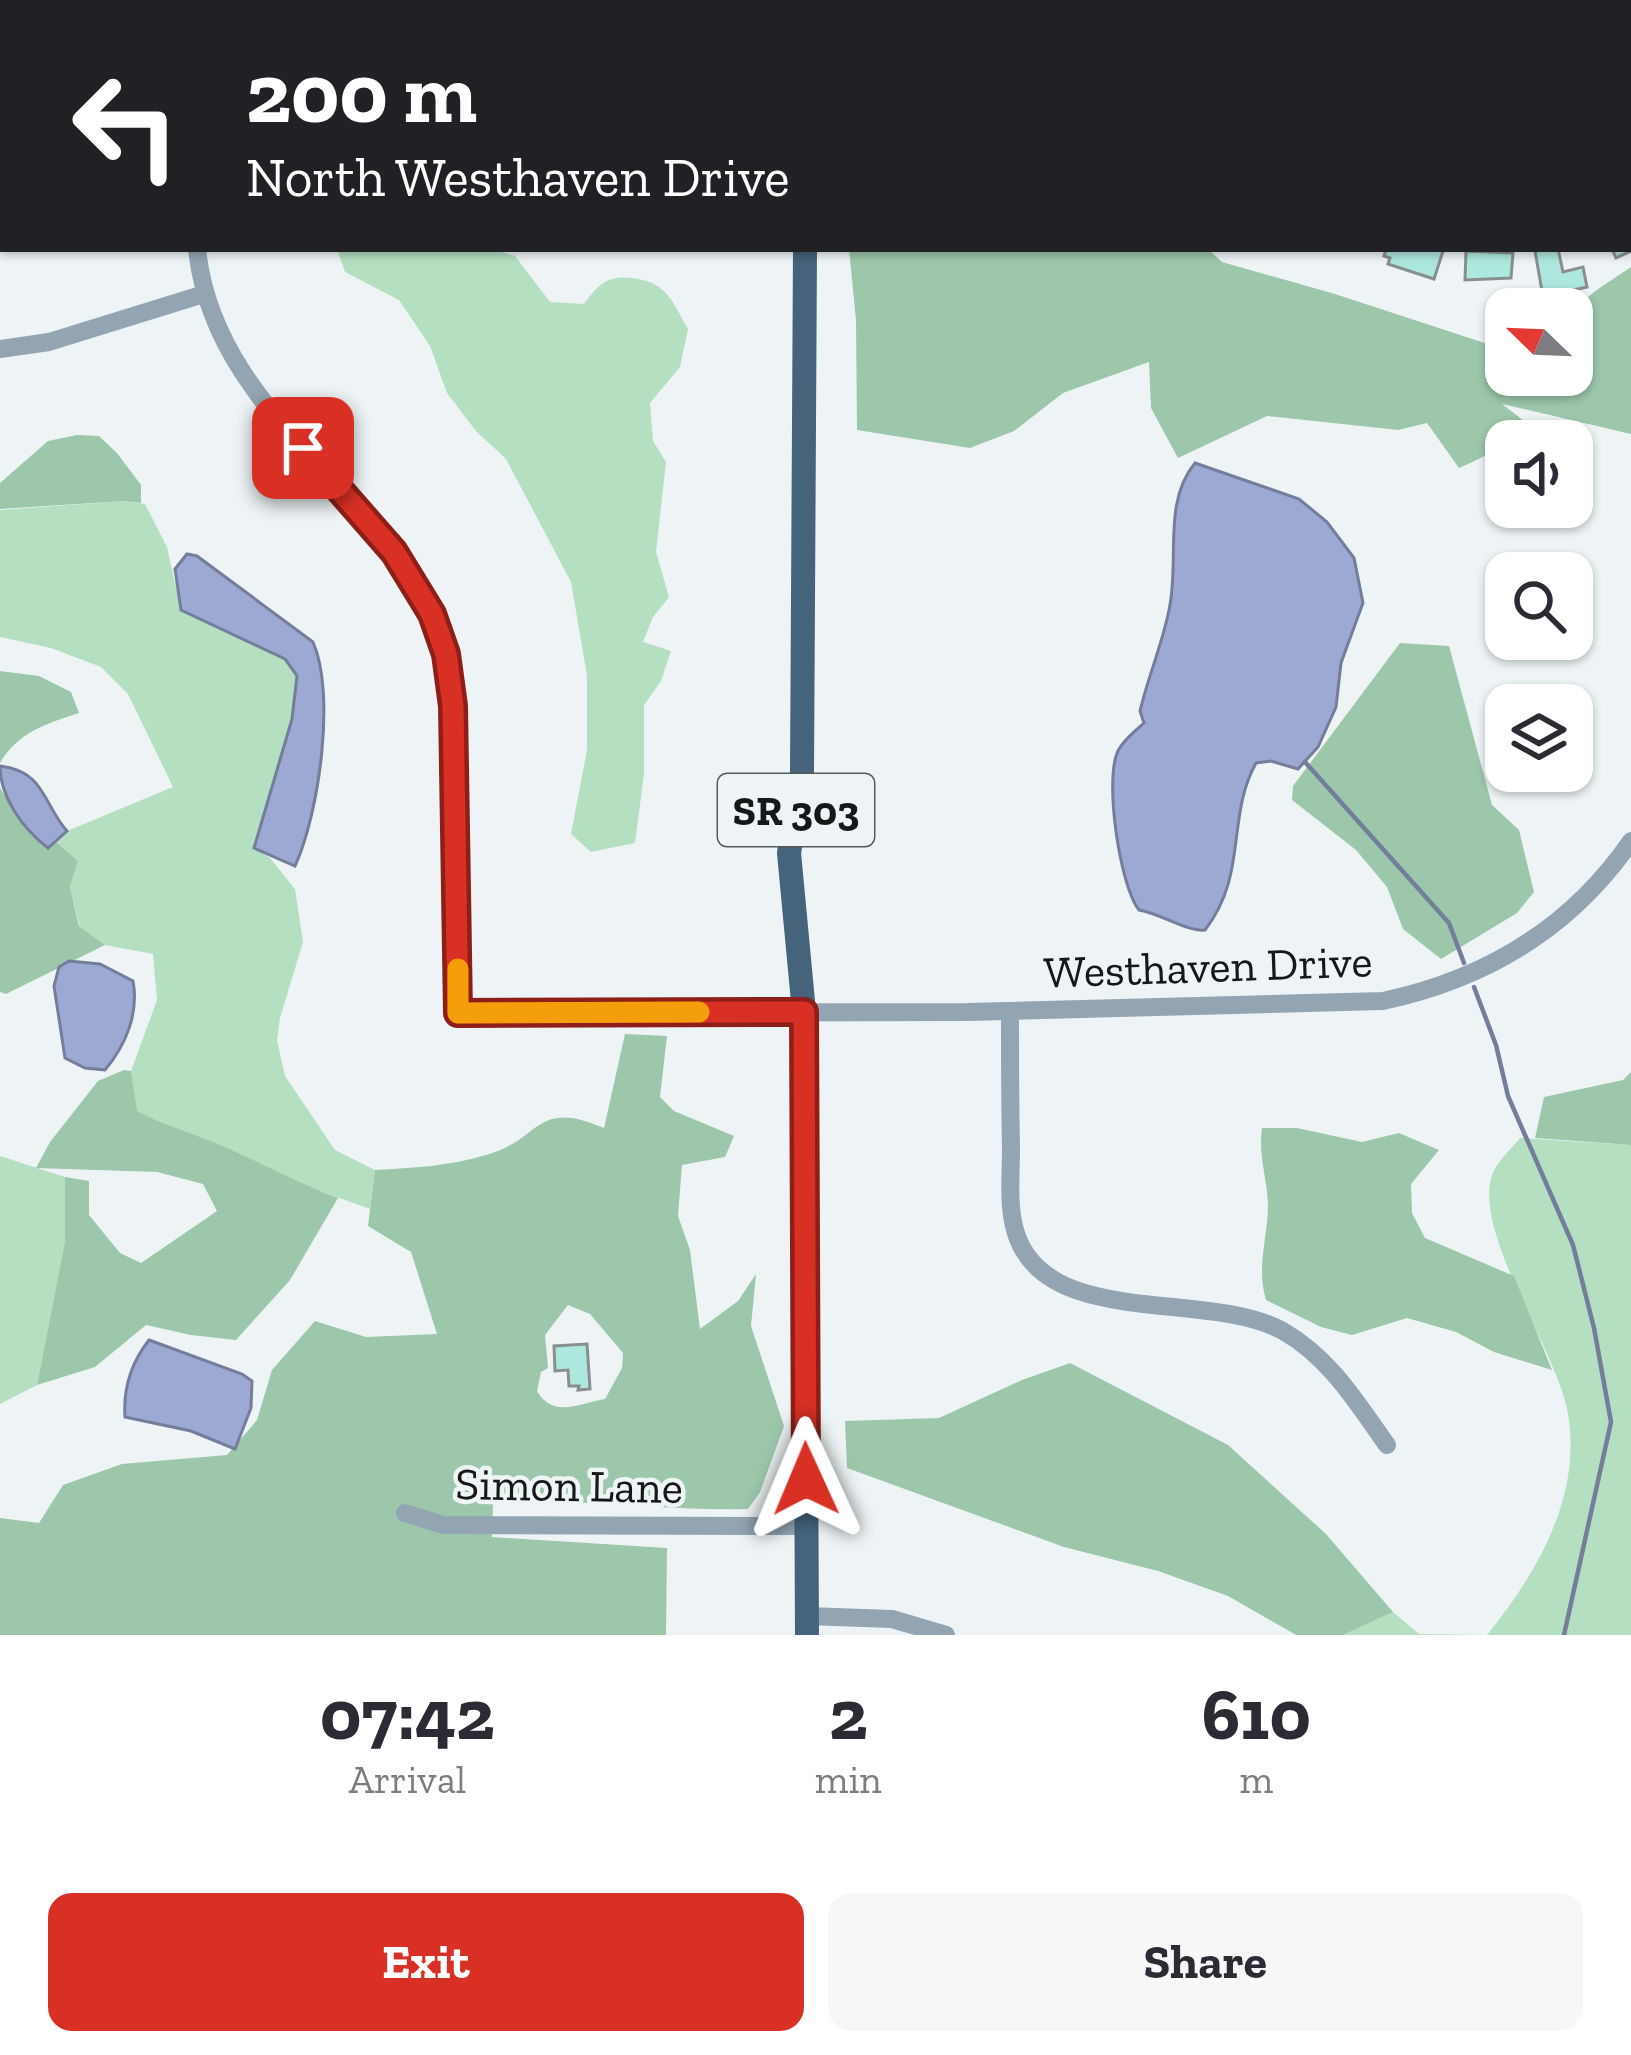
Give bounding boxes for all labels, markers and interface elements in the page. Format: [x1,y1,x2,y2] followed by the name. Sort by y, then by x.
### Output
[246,43,477,144] text: 200 m
[48,48,204,204] icon: left
[246,145,790,210] text: North Westhaven Drive
[1485,288,1593,396] north arrow
[1485,288,1593,792] map controls
[252,397,354,499] pin
[270,415,336,481] icon: arrive
[1485,420,1593,528] button: sound
[1485,552,1593,660] button: search
[1485,684,1593,792] button: layers
[718,774,874,846] road number: SR 303
[1043,934,1373,1000] street label: Westhaven Drive
[743,1416,869,1542] position arrow
[455,1457,683,1515] street label: Simon Lane
[320,1671,495,1757] text: 07:42
[829,1671,868,1757] text: 2
[1202,1671,1311,1757] text: 610
[349,1756,466,1803] text: Arrival
[815,1756,882,1803] text: min
[1240,1756,1273,1803] text: m
[48,1893,804,2031] button: Exit
[828,1893,1583,2031] button: Share

